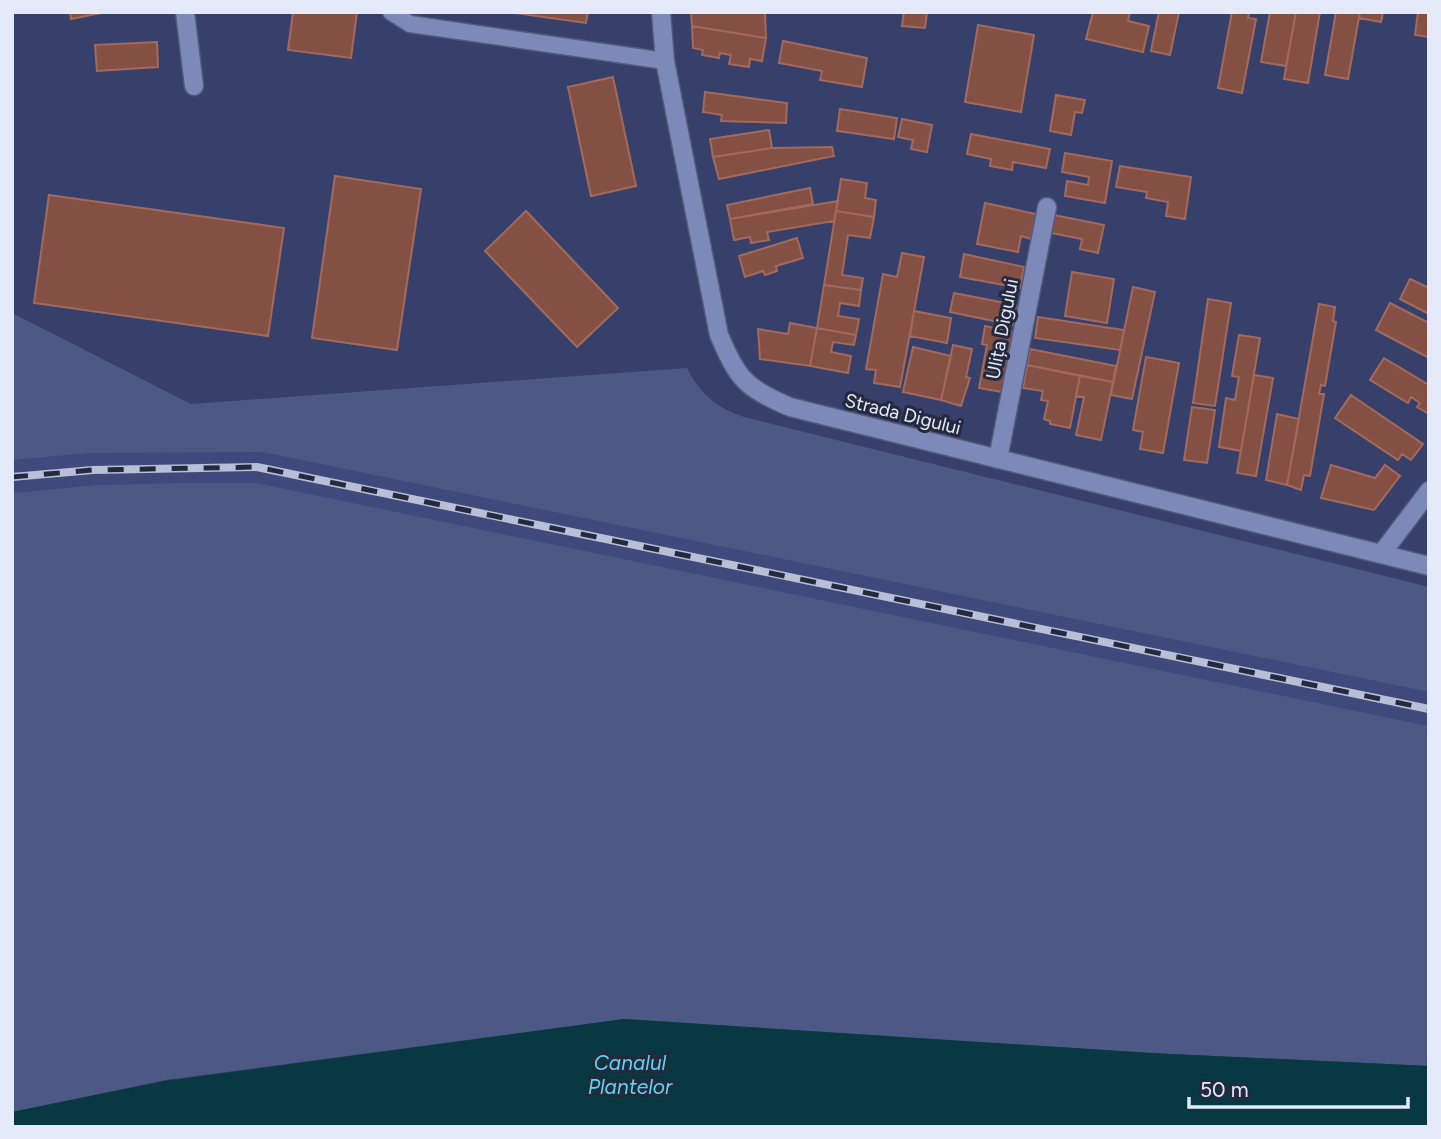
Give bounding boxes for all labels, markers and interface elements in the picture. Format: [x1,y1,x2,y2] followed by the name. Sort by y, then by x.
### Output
[981,277,1023,381] street label: Ulița Digului
[843,388,963,440] street label: Strada Digului
[588,1050,673,1099] water label: Canalul Plantelor
[1189,1066,1408,1110] scale bar
[1200,1077,1249,1102] text: 50 m

